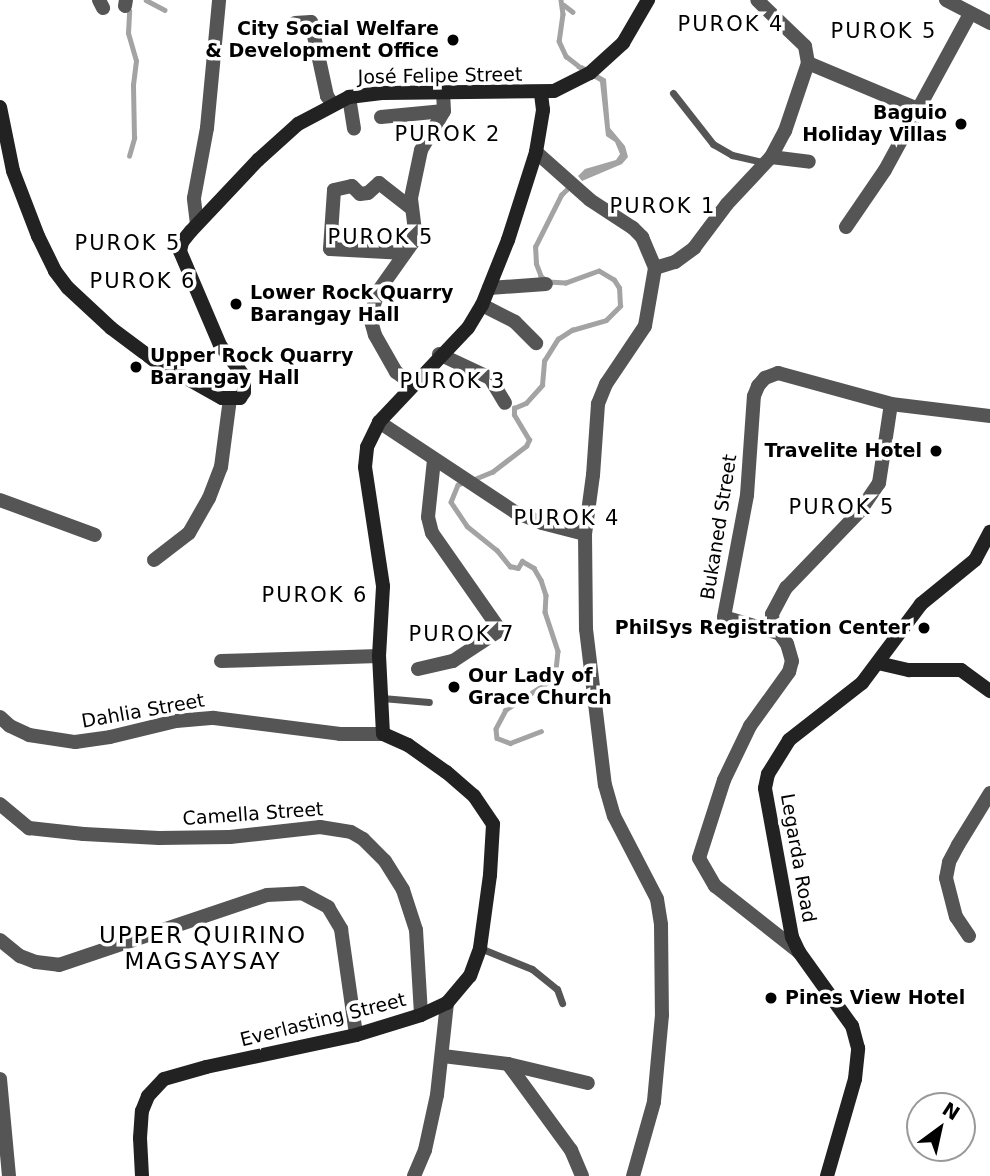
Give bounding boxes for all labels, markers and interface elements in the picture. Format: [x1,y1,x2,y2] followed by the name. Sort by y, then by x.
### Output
[678,11,784,37] district label: PUROK 4
[205,18,439,62] place label: City Social Welfare & Development Office
[831,18,937,44] district label: PUROK 5
[445,32,461,48] marker: City Social Welfare & Development Office
[358,63,522,89] street label: José Felipe Street
[802,102,947,146] place label: Baguio Holiday Villas
[953,116,969,132] marker: Baguio Holiday Villas
[395,121,501,147] district label: PUROK 2
[610,193,716,219] district label: PUROK 1
[328,224,434,250] district label: PUROK 5
[75,230,181,256] district label: PUROK 5
[90,268,196,294] district label: PUROK 6
[250,282,453,326] place label: Lower Rock Quarry Barangay Hall
[228,296,244,312] marker: Lower Rock Quarry Barangay Hall
[150,345,353,389] place label: Upper Rock Quarry Barangay Hall
[128,359,144,375] marker: Upper Rock Quarry Barangay Hall
[400,368,506,394] district label: PUROK 3
[765,440,922,462] place label: Travelite Hotel
[928,443,944,459] marker: Travelite Hotel
[696,453,742,601] street label: Bukaned Street
[789,494,895,520] district label: PUROK 5
[514,505,620,531] district label: PUROK 4
[262,582,368,608] district label: PUROK 6
[615,617,910,639] place label: PhilSys Registration Center
[916,620,932,636] marker: PhilSys Registration Center
[409,621,515,647] district label: PUROK 7
[468,665,612,709] place label: Our Lady of Grace Church
[446,679,462,695] marker: Our Lady of Grace Church
[80,689,206,733] street label: Dahlia Street
[775,792,821,924] street label: Legarda Road
[182,798,324,830] street label: Camella Street
[101,921,305,975] district label: UPPER QUIRINO MAGSAYSAY
[785,987,965,1009] place label: Pines View Hotel
[238,988,408,1052] street label: Everlasting Street
[763,990,779,1006] marker: Pines View Hotel
[906,1092,976,1162] north arrow
[939,1098,964,1125] text: N

